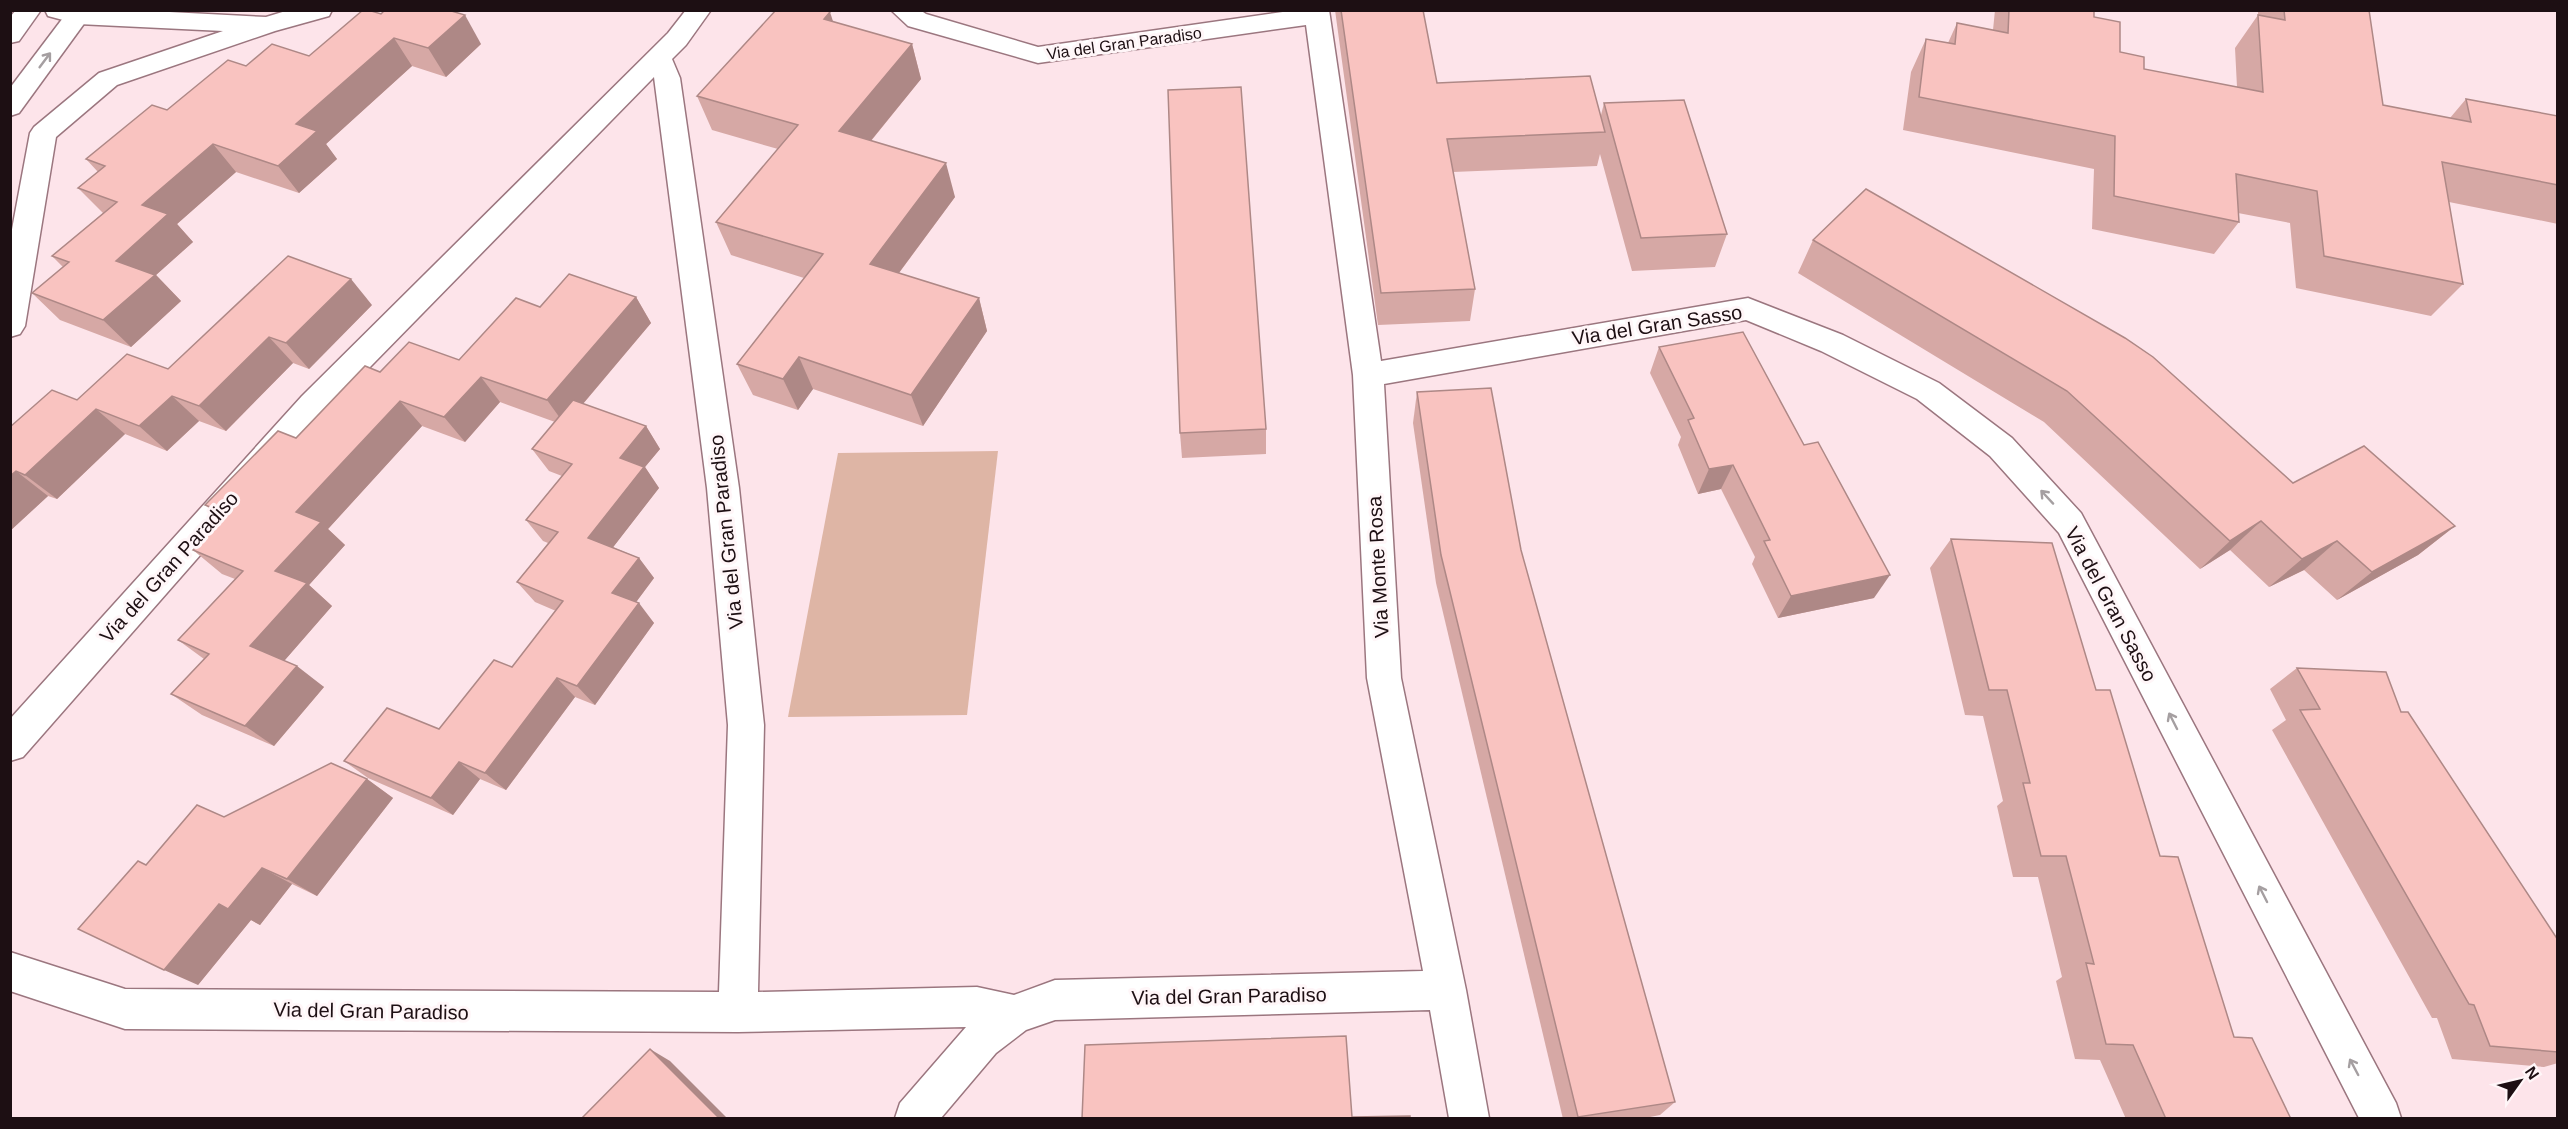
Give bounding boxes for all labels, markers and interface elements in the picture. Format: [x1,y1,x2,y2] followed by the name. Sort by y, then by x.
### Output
[1046,24,1203,63] street label: Via del Gran Paradiso
[39,52,52,68] one-way arrow
[1570,301,1744,349] street label: Via del Gran Sasso
[705,434,747,630] street label: Via del Gran Paradiso
[95,487,243,647] street label: Via del Gran Paradiso
[2040,490,2054,505] one-way arrow
[1363,495,1393,638] street label: Via Monte Rosa
[2061,523,2161,685] street label: Via del Gran Sasso
[2167,713,2178,731] one-way arrow
[2257,886,2268,904] one-way arrow
[1131,983,1327,1009] street label: Via del Gran Paradiso
[273,998,469,1024] street label: Via del Gran Paradiso
[2490,1051,2550,1111] north arrow
[2348,1059,2360,1076] one-way arrow
[2522,1063,2542,1082] text: N

